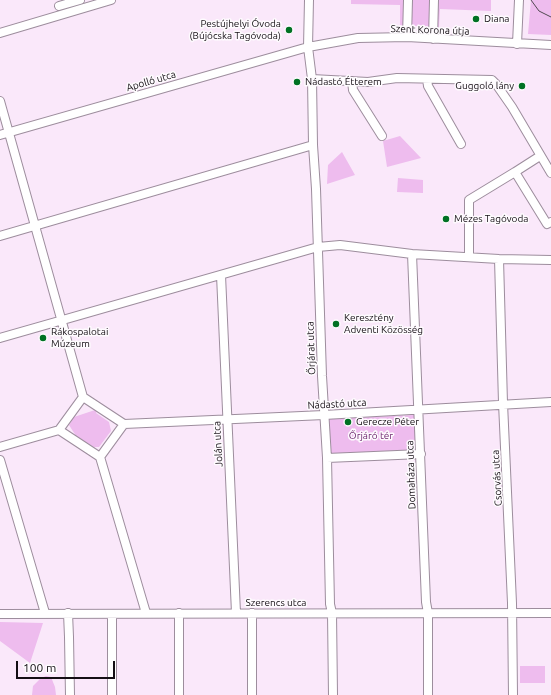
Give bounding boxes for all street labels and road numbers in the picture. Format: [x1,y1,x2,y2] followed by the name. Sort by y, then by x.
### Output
[390,23,470,37] street label: Szent Korona útja
[125,68,177,94] street label: Apolló utca
[304,321,318,375] street label: Őrjárat utca
[307,396,367,412] street label: Nádastó utca
[211,421,225,467] street label: Jolán utca
[404,440,418,510] street label: Domaháza utca
[490,450,504,506] street label: Csorvás utca
[246,597,306,609] street label: Szerencs utca

